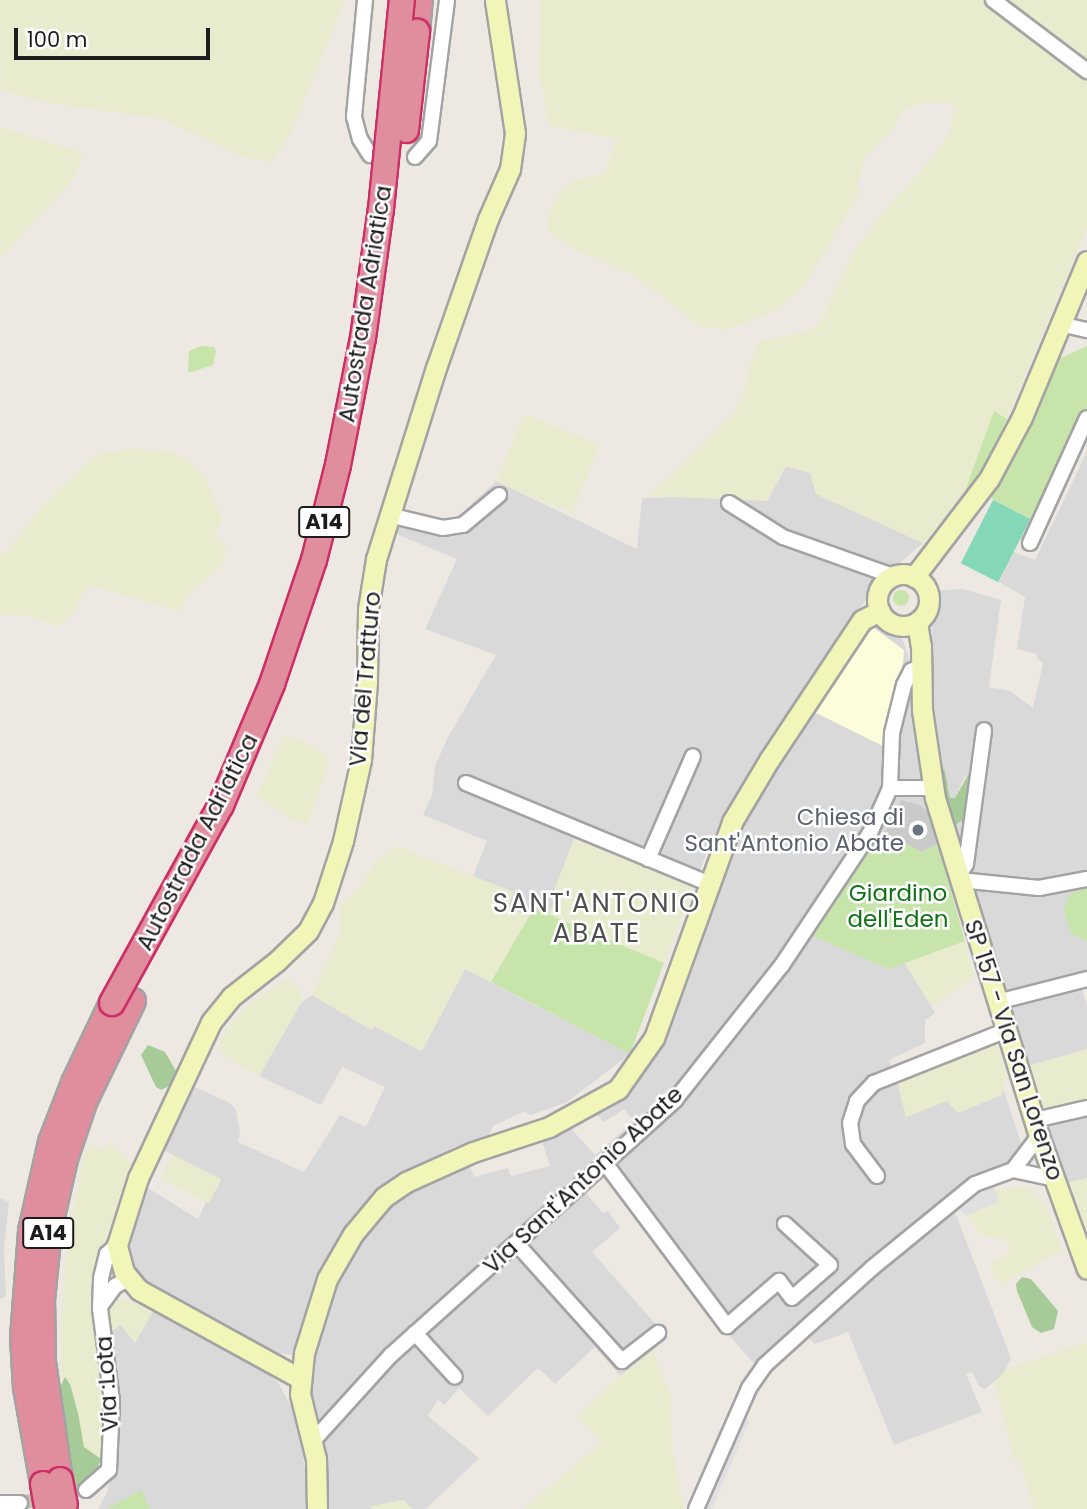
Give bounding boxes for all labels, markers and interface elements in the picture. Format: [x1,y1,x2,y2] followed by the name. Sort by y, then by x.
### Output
[18,14,214,58] scale bar
[27,25,87,54] text: 100 m
[333,184,397,424] street label: Autostrada Adriatica
[298,504,350,540] road number: A14
[344,590,386,768] street label: Via del Tratturo
[130,729,264,955] street label: Autostrada Adriatica
[684,803,904,857] place label: Chiesa di Sant'Antonio Abate
[910,822,926,838] marker: Chiesa di Sant'Antonio Abate
[847,879,949,933] park label: Giardino dell'Eden
[494,888,700,950] district label: SANT'ANTONIO ABATE
[959,916,1069,1184] street label: SP 157 - Via San Lorenzo
[478,1080,688,1280] street label: Via Sant'Antonio Abate
[22,1216,74,1250] road number: A14
[90,1335,124,1433] street label: Via :Lota

